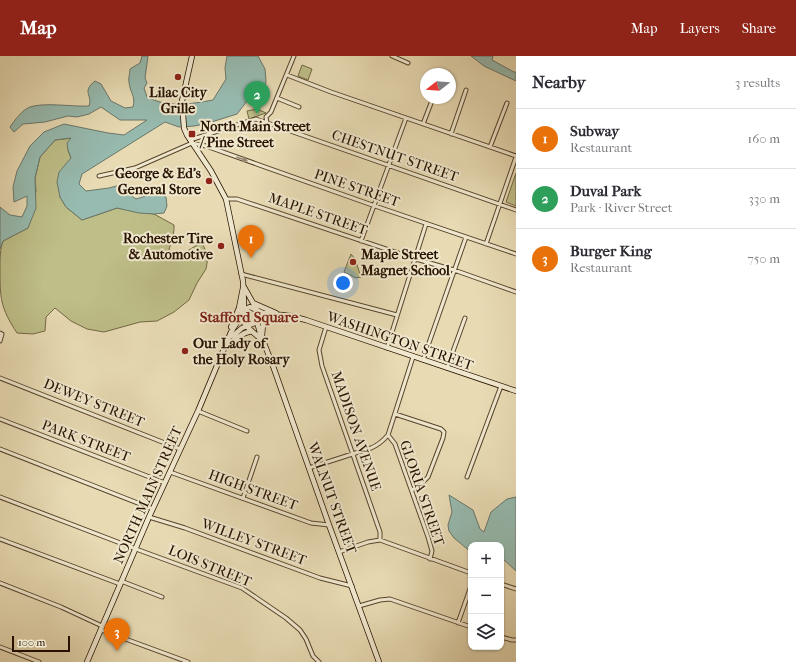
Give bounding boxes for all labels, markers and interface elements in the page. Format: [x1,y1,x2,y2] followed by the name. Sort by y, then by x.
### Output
[20,17,56,39] text: Map
[631,20,658,37] text: Map
[680,20,720,37] text: Layers
[742,20,776,37] text: Share
[420,68,456,104] north arrow
[173,72,183,82] marker: Lilac City Grille
[532,72,586,92] text: Nearby
[735,75,780,90] text: 3 results
[244,81,270,114] pin: 2
[149,84,208,117] place label: Lilac City Grille
[199,118,312,151] place label: North Main Street / Pine Street
[570,122,619,140] text: Subway
[329,126,461,186] street label: CHESTNUT STREET
[187,129,197,139] marker: North Main Street / Pine Street
[543,131,547,146] text: 1
[748,131,780,146] text: 160 m
[570,140,632,155] text: Restaurant
[236,156,248,162] one-way arrow
[115,165,202,198] place label: George & Ed's General Store
[312,165,403,211] street label: PINE STREET
[204,176,214,186] marker: George & Ed's General Store
[570,182,641,200] text: Duval Park
[266,189,370,239] street label: MAPLE STREET
[542,191,548,206] text: 2
[749,191,780,206] text: 330 m
[570,200,672,215] text: Park · River Street
[238,225,264,258] pin: 1
[123,230,213,263] place label: Rochester Tire & Automotive
[216,241,226,251] marker: Rochester Tire & Automotive
[570,242,652,260] text: Burger King
[360,246,450,279] place label: Maple Street Magnet School
[542,251,548,266] text: 3
[747,251,780,266] text: 750 m
[348,257,358,267] marker: Maple Street Magnet School
[570,260,632,275] text: Restaurant
[333,273,353,293] your location
[200,308,299,326] district label: Stafford Square
[324,308,476,374] street label: WASHINGTON STREET
[192,335,291,368] place label: Our Lady of the Holy Rosary
[180,346,190,356] marker: Our Lady of the Holy Rosary
[328,369,385,494] street label: MADISON AVENUE
[41,375,147,431] street label: DEWEY STREET
[39,416,133,466] street label: PARK STREET
[110,423,186,566] street label: NORTH MAIN STREET
[396,438,448,548] street label: GLORIA STREET
[304,439,360,557] street label: WALNUT STREET
[206,466,300,514] street label: HIGH STREET
[198,515,309,569] street label: WILLEY STREET
[166,542,255,591] street label: LOIS STREET
[468,542,504,650] map controls
[468,542,504,578] button: +
[468,578,504,614] button: −
[468,614,504,650] button: layers
[104,618,130,651] pin: 3
[12,634,70,653] scale bar
[18,636,46,649] text: 100 m

